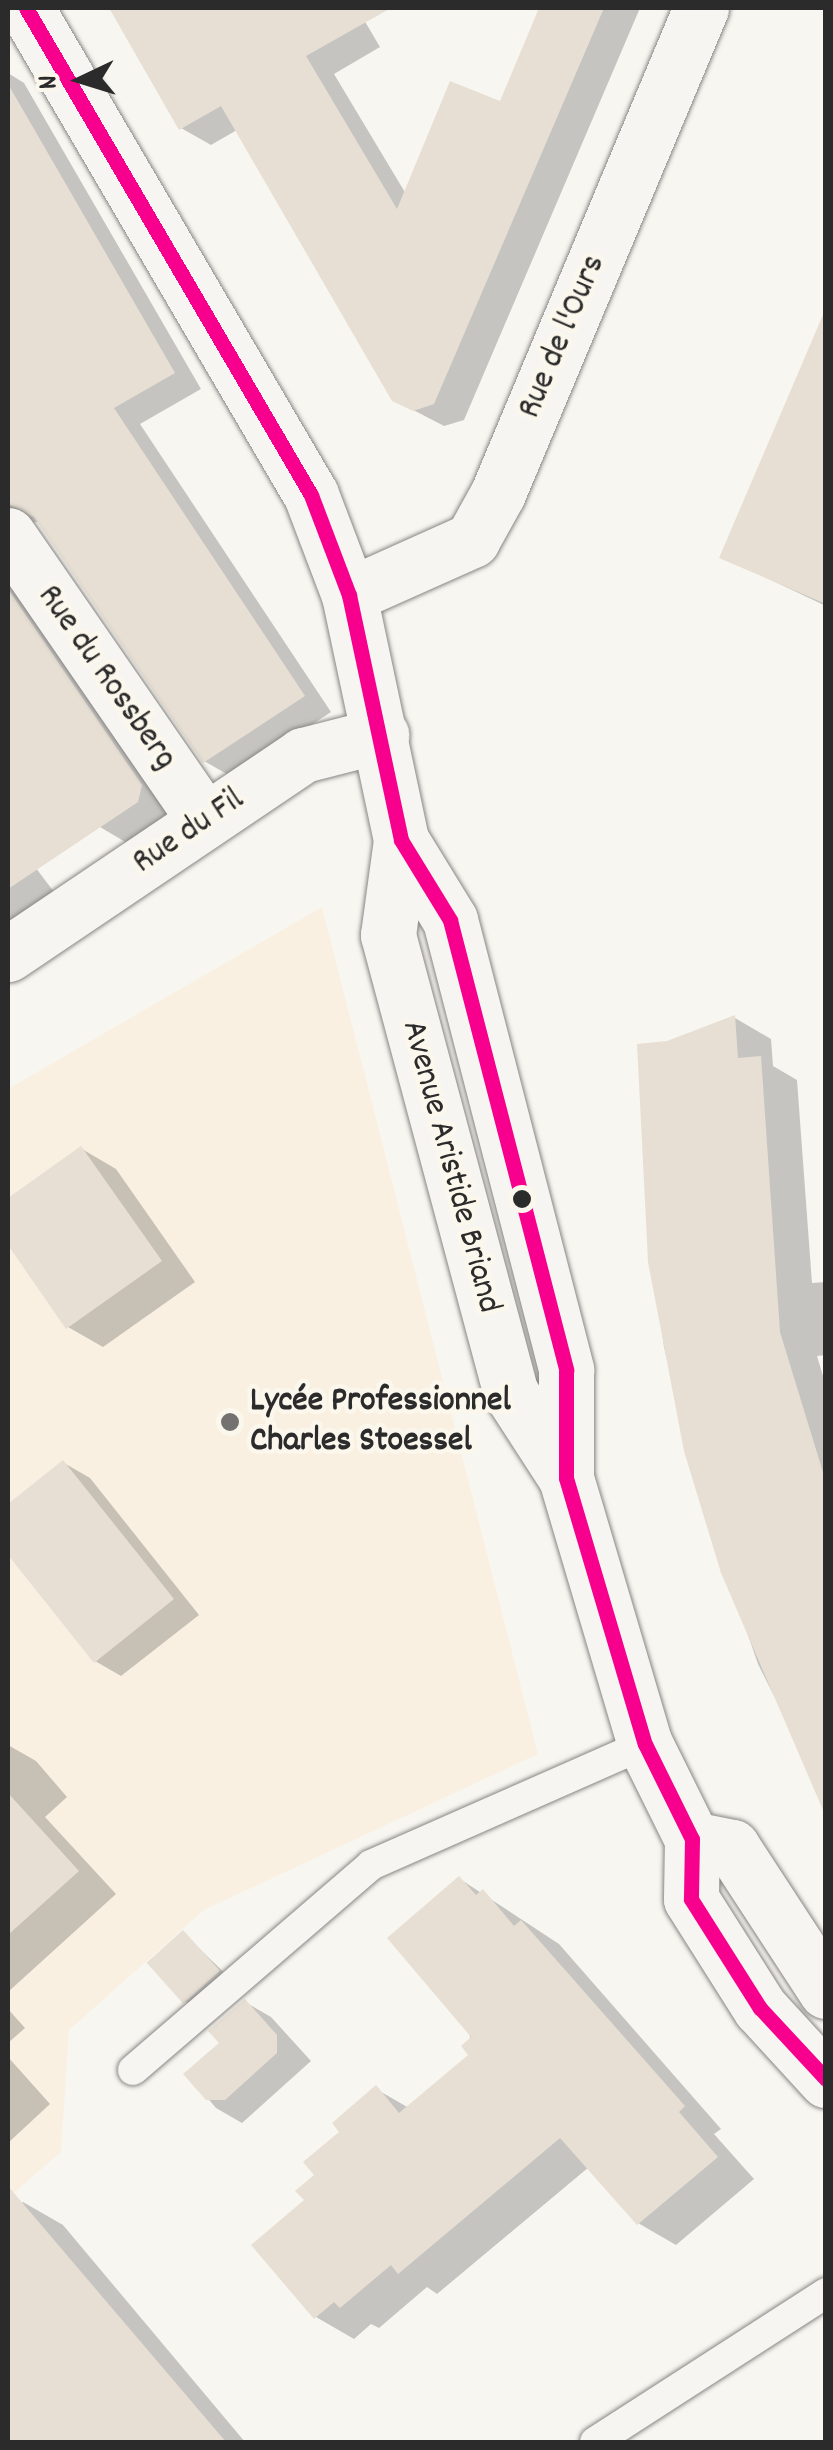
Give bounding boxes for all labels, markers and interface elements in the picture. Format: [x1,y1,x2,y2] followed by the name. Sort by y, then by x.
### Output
[30,30,130,130] north arrow
[30,74,71,90] text: N
[510,249,616,425] street label: Rue de l'Ours
[27,577,185,779] street label: Rue du Rossberg
[125,780,253,884] street label: Rue du Fil
[391,1016,509,1318] street label: Avenue Aristide Briand
[512,1189,532,1209] unlabelled marker
[250,1381,511,1463] place label: Lycée Professionnel Charles Stoessel
[219,1411,241,1433] marker: Lycée Professionnel Charles Stoessel

